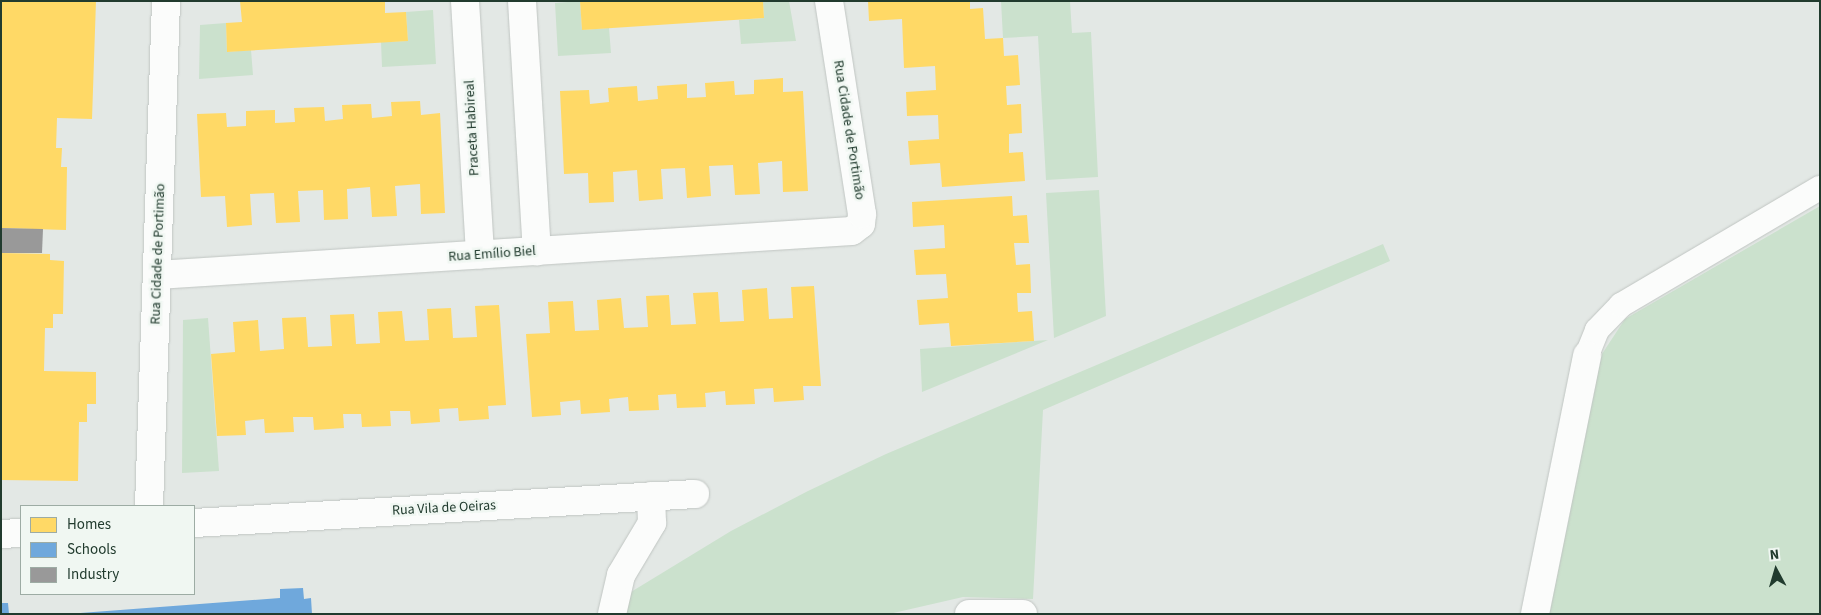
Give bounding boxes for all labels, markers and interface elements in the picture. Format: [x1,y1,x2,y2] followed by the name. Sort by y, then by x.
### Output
[830,59,868,201] street label: Rua Cidade de Portimão
[461,80,483,176] street label: Praceta Habireal
[147,183,169,325] street label: Rua Cidade de Portimão
[448,243,536,265] street label: Rua Emílio Biel
[392,497,496,519] street label: Rua Vila de Oeiras
[20,505,195,595] legend
[67,514,111,535] text: Homes
[67,539,116,560] text: Schools
[1751,545,1801,595] north arrow
[1769,545,1780,566] text: N
[67,564,119,585] text: Industry

